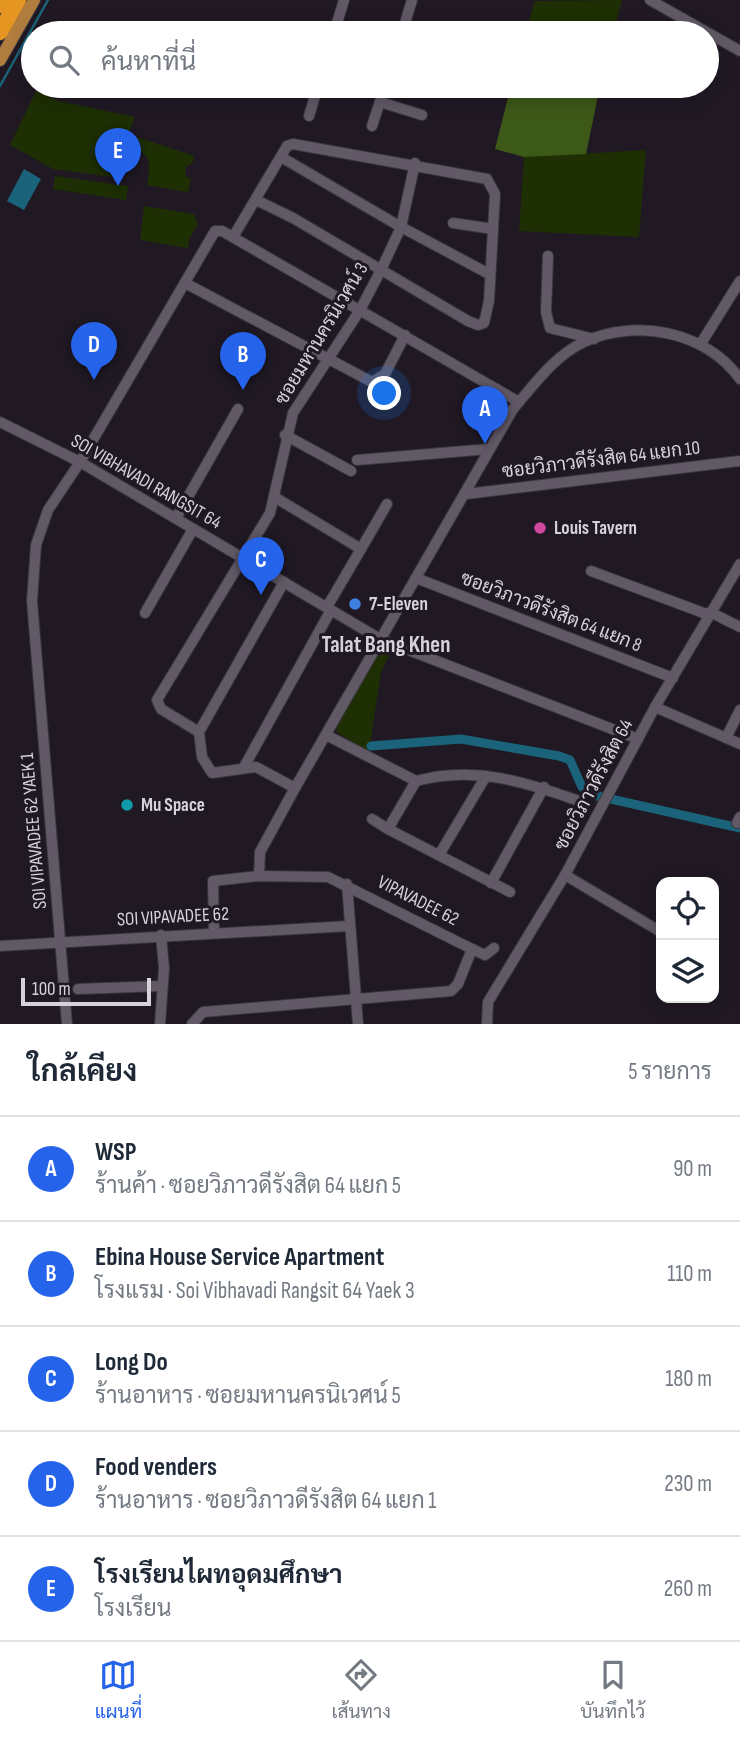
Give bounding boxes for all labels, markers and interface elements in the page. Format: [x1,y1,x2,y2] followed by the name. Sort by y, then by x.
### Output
[21,21,719,98] search box
[45,41,83,79] icon: search
[101,47,196,78] text: ค้นหาที่นี่
[95,128,141,186] pin: E
[269,258,374,409] street label: ซอยมหานครนิเวศน์ 3
[71,322,117,380] pin: D
[220,332,266,390] pin: B
[367,376,401,410] your location
[462,386,508,444] pin: A
[67,430,225,534] street label: SOI VIBHAVADI RANGSIT 64
[500,434,701,484] street label: ซอยวิภาวดีรังสิต 64 แยก 10
[554,517,637,540] place label: Louis Tavern
[532,520,548,536] marker: Louis Tavern
[238,537,284,595] pin: C
[457,565,646,657] street label: ซอยวิภาวดีรังสิต 64 แยก 8
[369,593,428,616] place label: 7-Eleven
[347,596,363,612] marker: 7-Eleven
[322,631,450,659] district label: Talat Bang Khen
[548,714,638,855] street label: ซอยวิภาวดีรังสิต 64
[16,752,52,910] street label: SOI VIPAVADEE 62 YAEK 1
[141,794,205,817] place label: Mu Space
[119,797,135,813] marker: Mu Space
[374,871,462,931] street label: VIPAVADEE 62
[656,877,719,1003] map controls
[656,877,719,940] button: locate
[116,903,230,931] street label: SOI VIPAVADEE 62
[656,940,719,1003] button: layers
[21,975,150,1007] scale bar
[32,978,71,1001] text: 100 m
[28,1054,137,1090] text: ใกล้เคียง
[628,1058,712,1086] text: 5 รายการ
[95,1137,137,1168] text: WSP
[46,1155,56,1183] text: A
[673,1155,712,1183] text: 90 m
[95,1172,401,1200] text: ร้านค้า · ซอยวิภาวดีรังสิต 64 แยก 5
[95,1242,384,1273] text: Ebina House Service Apartment
[46,1260,56,1288] text: B
[667,1260,712,1288] text: 110 m
[95,1277,415,1305] text: โรงแรม · Soi Vibhavadi Rangsit 64 Yaek 3
[95,1347,168,1378] text: Long Do
[45,1365,57,1393] text: C
[665,1365,712,1393] text: 180 m
[95,1382,401,1410] text: ร้านอาหาร · ซอยมหานครนิเวศน์ 5
[95,1452,217,1483] text: Food venders
[45,1470,57,1498] text: D
[664,1470,712,1498] text: 230 m
[95,1487,436,1515] text: ร้านอาหาร · ซอยวิภาวดีรังสิต 64 แยก 1
[95,1560,343,1591] text: โรงเรียนไผทอุดมศึกษา
[46,1575,56,1603] text: E
[664,1575,712,1603] text: 260 m
[95,1595,171,1623] text: โรงเรียน
[95,1656,142,1724] tab: แผนที่
[332,1656,391,1724] tab: เส้นทาง
[580,1656,645,1724] tab: บันทึกไว้

